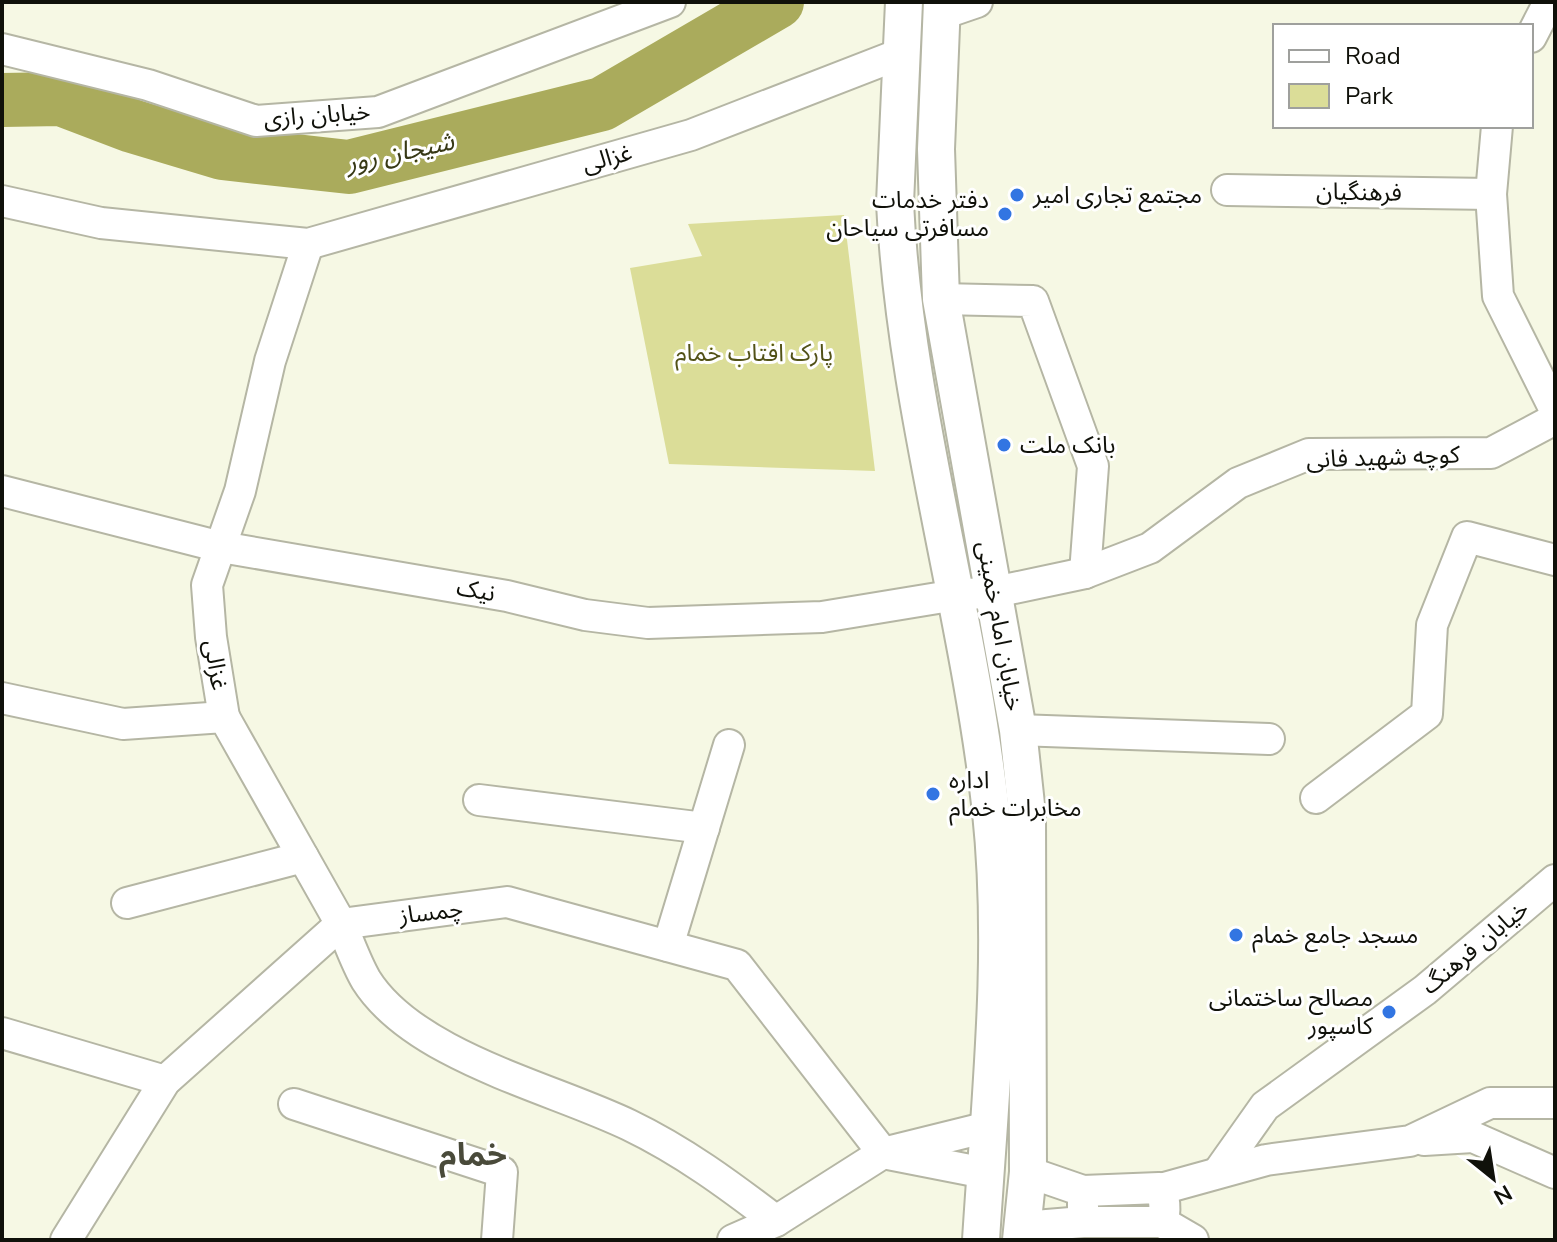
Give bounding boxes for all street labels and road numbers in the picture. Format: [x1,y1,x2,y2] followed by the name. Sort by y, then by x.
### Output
[262,95,372,135] street label: خیابان رازی
[578,136,636,180] street label: غزالی
[1316,175,1402,209] street label: فرهنگیان
[1306,438,1462,476] street label: کوچه شهید فانی
[967,538,1031,714] street label: خیابان امام خمینی
[454,571,498,609] street label: نیک
[196,638,236,692] street label: غزالی
[396,892,465,932] street label: چمساز
[1415,893,1535,1001] street label: خیابان فرهنگ

